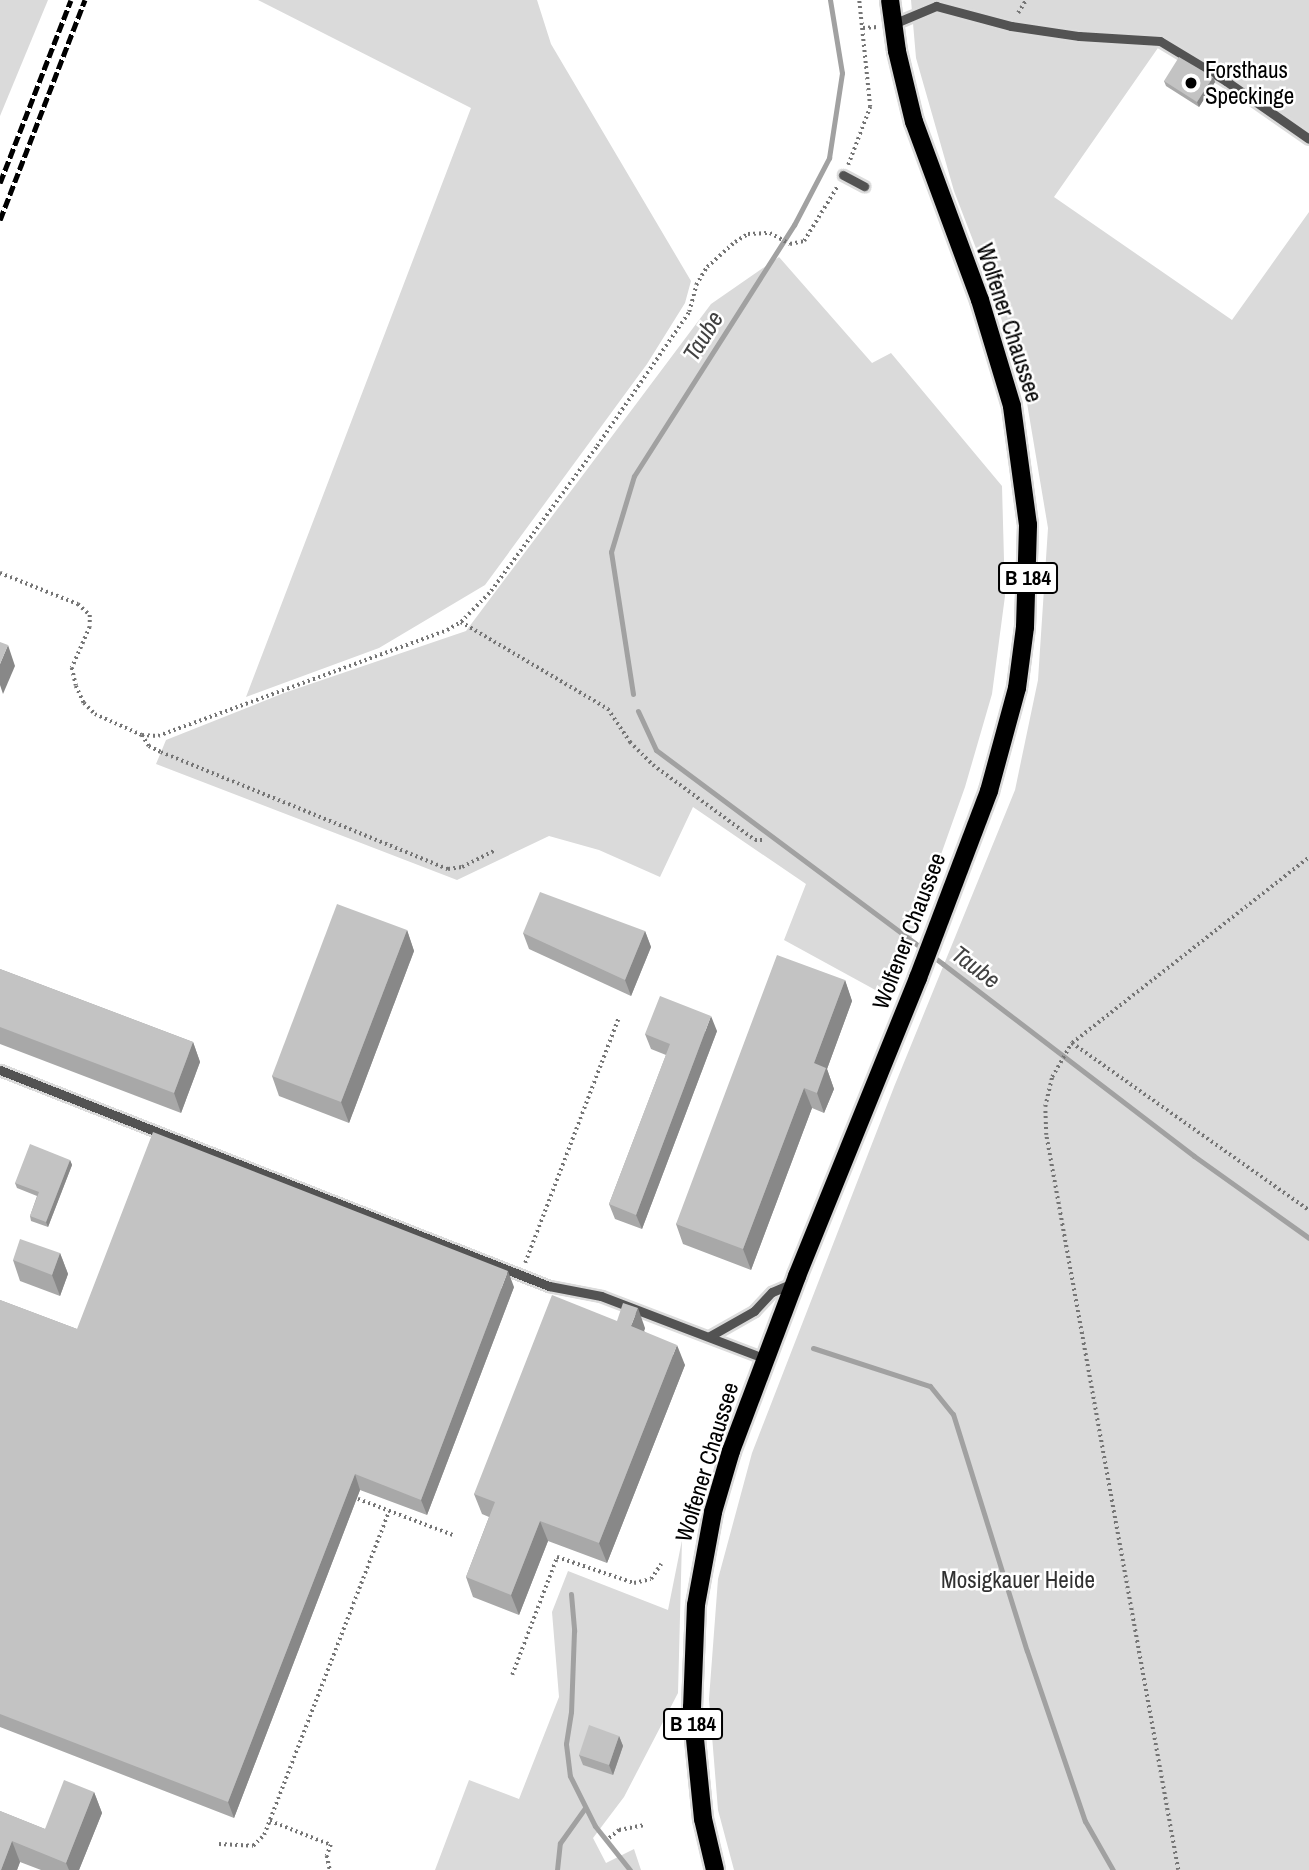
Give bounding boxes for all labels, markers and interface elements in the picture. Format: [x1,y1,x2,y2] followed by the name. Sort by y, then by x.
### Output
[1205,56,1294,110] place label: Forsthaus Speckinge
[1183,75,1199,91] marker: Forsthaus Speckinge
[970,240,1048,406] street label: Wolfener Chaussee
[677,306,729,366] water label: Taube
[996,560,1060,596] road number: B 184
[866,849,952,1013] street label: Wolfener Chaussee
[946,940,1006,994] water label: Taube
[670,1379,744,1545] street label: Wolfener Chaussee
[941,1566,1095,1594] park label: Mosigkauer Heide
[662,1706,724,1742] road number: B 184

